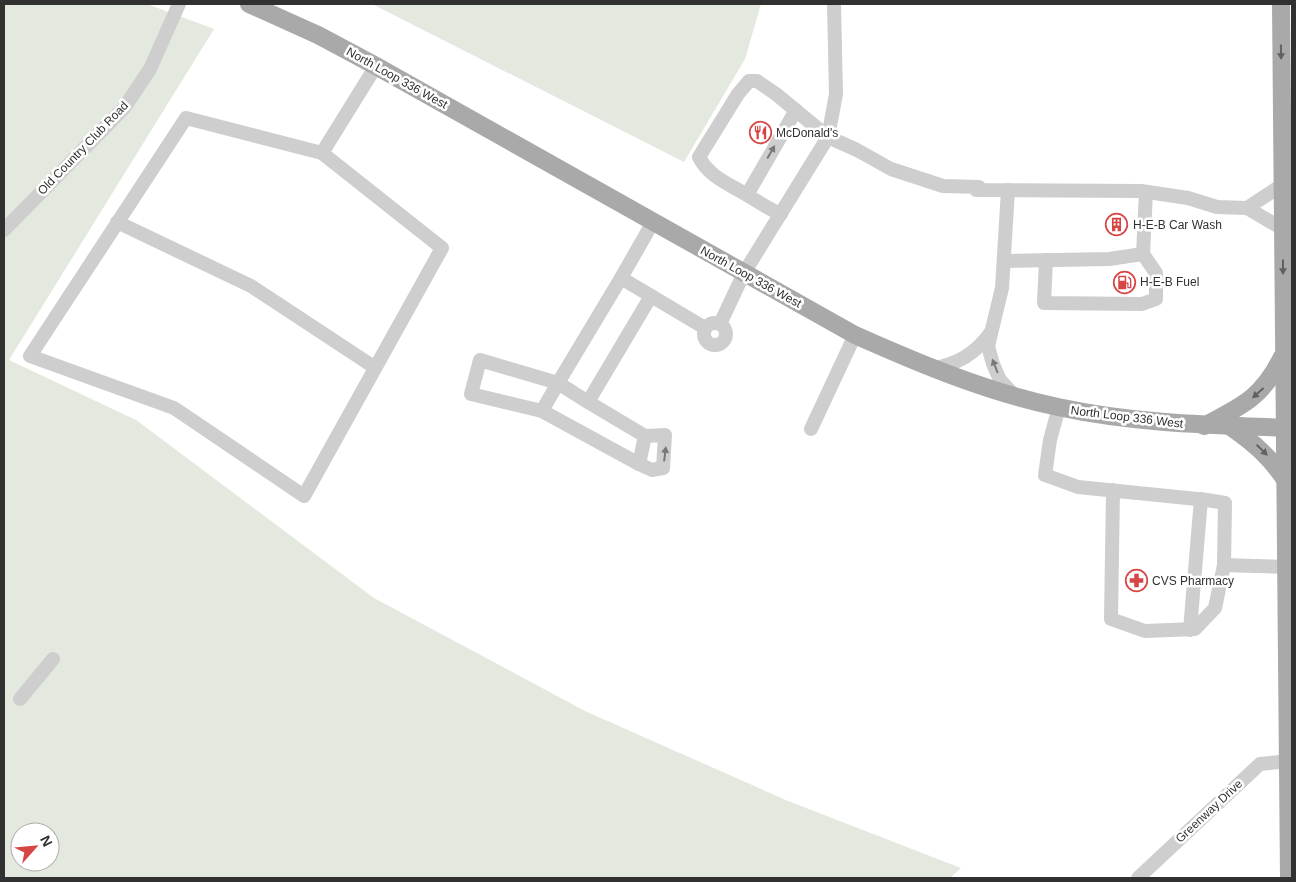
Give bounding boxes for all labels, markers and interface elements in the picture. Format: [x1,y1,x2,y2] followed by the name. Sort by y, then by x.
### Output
[344,44,450,112] street label: North Loop 336 West
[1277,45,1285,61] one-way arrow
[35,99,131,197] street label: Old Country Club Road
[748,121,772,145] restaurant icon: McDonald's
[776,126,838,140] place label: McDonald's
[766,146,775,159] one-way arrow
[1105,213,1129,237] building icon: H-E-B Car Wash
[1133,218,1222,232] place label: H-E-B Car Wash
[698,243,804,311] street label: North Loop 336 West
[1279,260,1287,276] one-way arrow
[1112,270,1136,294] fuel station icon: H-E-B Fuel
[1140,275,1199,289] place label: H-E-B Fuel
[991,358,999,373] one-way arrow
[1251,387,1264,398] one-way arrow
[1070,403,1185,431] street label: North Loop 336 West
[1256,444,1268,456] one-way arrow
[661,446,669,462] one-way arrow
[1124,569,1148,593] pharmacy icon: CVS Pharmacy
[1152,574,1234,588] place label: CVS Pharmacy
[1173,776,1245,845] street label: Greenway Drive
[10,822,60,872] north arrow
[37,833,56,849] text: N

